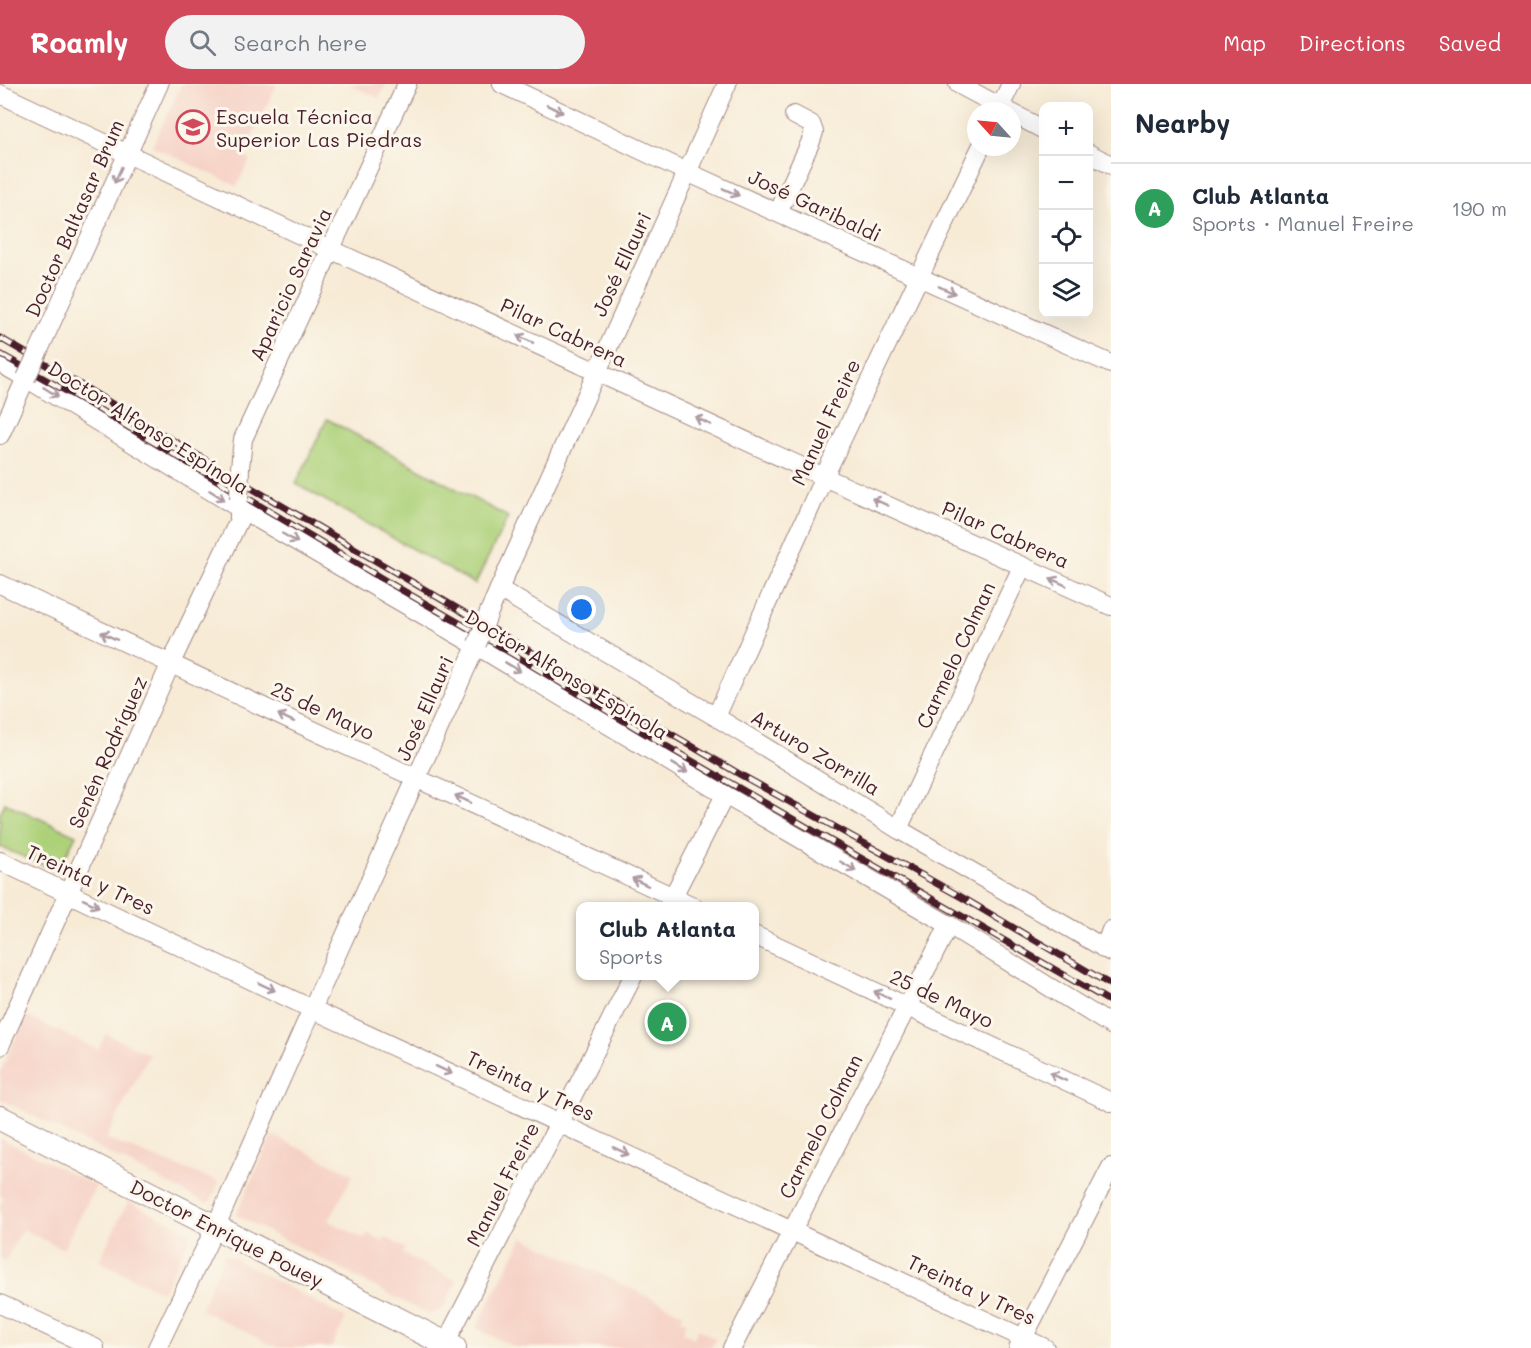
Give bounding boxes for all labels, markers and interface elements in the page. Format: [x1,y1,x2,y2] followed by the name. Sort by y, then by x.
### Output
[165,15,585,69] search box
[30,24,129,60] text: Roamly
[186,26,219,59] icon: search
[234,28,367,57] text: Search here
[1223,29,1266,56] text: Map
[1299,29,1406,56] text: Directions
[1439,29,1501,56] text: Saved
[967,102,1021,156] north arrow
[1039,102,1093,318] map controls
[1039,102,1093,156] button: +
[216,103,422,152] place label: Escuela Técnica Superior Las Piedras
[545,103,563,115] one-way arrow
[1135,106,1230,140] text: Nearby
[175,109,211,145] school or university icon: Escuela Técnica Superior Las Piedras
[19,115,129,321] street label: Doctor Baltasar Brum
[1039,156,1093,210] button: −
[744,163,886,247] street label: José Garibaldi
[111,166,123,184] one-way arrow
[1192,181,1329,210] text: Club Atlanta
[722,186,740,198] one-way arrow
[1148,195,1161,221] text: A
[1452,195,1507,221] text: 190 m
[243,203,337,365] street label: Aparicio Saravia
[585,208,657,320] street label: José Ellauri
[1039,210,1093,264] button: locate
[1192,210,1414,236] text: Sports · Manuel Freire
[1039,264,1093,318] button: layers
[937,285,955,296] one-way arrow
[497,291,631,373] street label: Pilar Cabrera
[517,333,535,345] one-way arrow
[44,354,254,500] street label: Doctor Alfonso Espínola
[784,355,866,489] street label: Manuel Freire
[42,387,59,399] one-way arrow
[694,414,712,426] one-way arrow
[208,489,225,501] one-way arrow
[938,494,1074,574] street label: Pilar Cabrera
[871,496,890,507] one-way arrow
[281,532,298,544] one-way arrow
[1049,576,1067,588] one-way arrow
[910,577,1000,733] street label: Carmelo Colman
[567,595,596,624] your location
[461,603,673,745] street label: Doctor Alfonso Espínola
[101,629,119,641] one-way arrow
[389,651,459,765] street label: José Ellauri
[504,662,521,674] one-way arrow
[62,672,152,832] street label: Senén Rodríguez
[267,675,379,745] street label: 25 de Mayo
[747,703,885,801] street label: Arturo Zorrilla
[278,711,296,723] one-way arrow
[671,762,688,774] one-way arrow
[455,793,473,805] one-way arrow
[23,838,159,920] street label: Treinta y Tres
[839,861,856,873] one-way arrow
[631,875,649,887] one-way arrow
[82,898,100,910] one-way arrow
[576,902,759,980] popup
[599,914,736,943] text: Club Atlanta
[599,943,663,969] text: Sports
[886,963,998,1033] street label: 25 de Mayo
[258,982,276,994] one-way arrow
[873,988,891,1000] one-way arrow
[648,1000,686,1044] pin: A
[463,1044,599,1126] street label: Treinta y Tres
[772,1049,868,1203] street label: Carmelo Colman
[434,1064,452,1076] one-way arrow
[1050,1071,1068,1083] one-way arrow
[459,1117,545,1251] street label: Manuel Freire
[611,1146,629,1158] one-way arrow
[126,1173,328,1293] street label: Doctor Enrique Pouey
[904,1248,1040,1330] street label: Treinta y Tres

